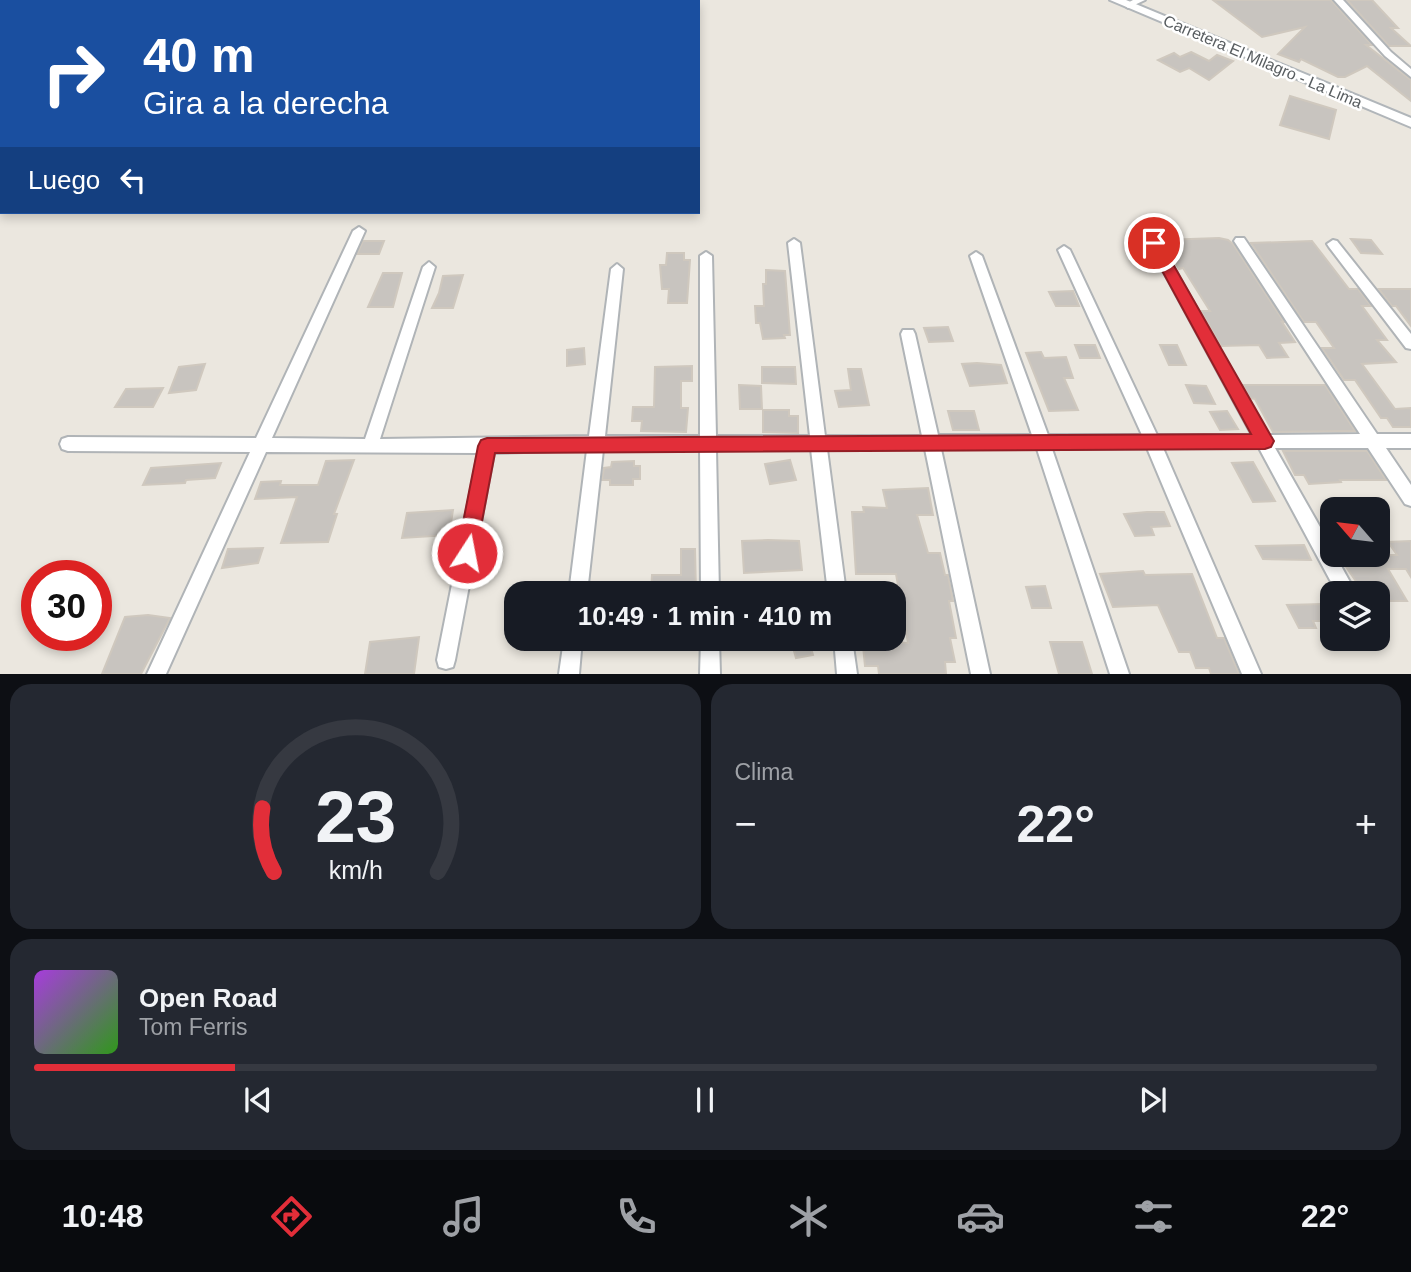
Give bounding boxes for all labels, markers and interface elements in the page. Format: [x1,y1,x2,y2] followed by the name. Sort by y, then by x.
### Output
[1161,12,1365,111] street label: Carretera El Milagro - La Lima
[28,28,119,119] icon: right
[143,28,255,82] text: 40 m
[143,85,388,121] text: Gira a la derecha
[114,161,152,199] icon: left
[28,165,100,195] text: Luego
[1124,213,1184,273] pin
[1135,224,1173,262] icon: arrive
[1320,497,1390,567] north arrow
[1320,497,1390,651] map controls
[430,516,504,590] position arrow
[21,560,112,651] speed limit sign: 30
[1320,581,1390,651] button: layers
[578,601,832,631] text: 10:49 · 1 min · 410 m
[735,759,793,785] text: Clima
[315,777,396,858] text: 23
[1016,795,1095,853] text: 22°
[735,803,757,845] text: −
[1355,803,1377,845] text: +
[328,856,382,884] text: km/h
[139,983,278,1013] text: Open Road
[139,1014,248,1040] text: Tom Ferris
[239,1081,277,1119] icon: previous
[686,1081,724,1119] icon: pause
[1134,1081,1172,1119] icon: next
[267,1192,316,1241] icon: directions
[439,1192,488,1241] icon: music
[612,1192,661,1241] icon: phone
[784,1192,833,1241] icon: climate
[956,1192,1005,1241] icon: car
[1129,1192,1178,1241] icon: filters
[62,1198,144,1234] text: 10:48
[1301,1198,1349,1234] text: 22°

